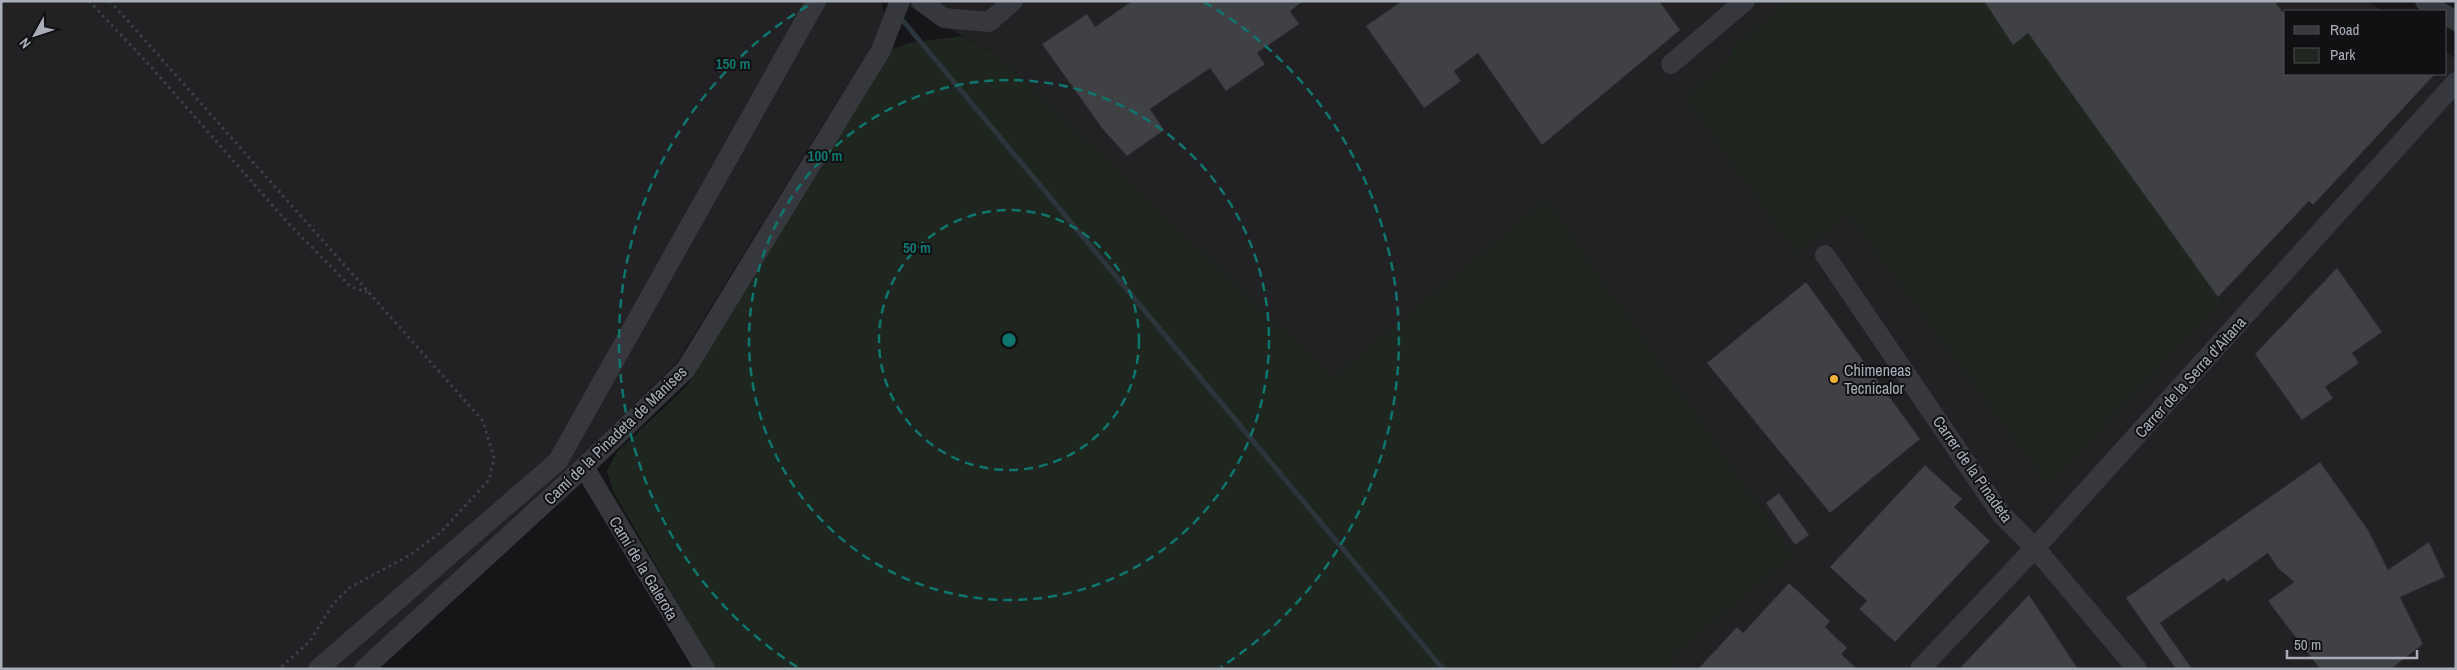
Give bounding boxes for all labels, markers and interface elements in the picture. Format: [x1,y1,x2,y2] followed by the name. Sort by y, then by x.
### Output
[10,10,60,60] north arrow
[2284,10,2447,75] legend
[2330,19,2359,40] text: Road
[15,34,35,52] text: N
[2330,44,2356,65] text: Park
[716,53,750,74] text: 150 m
[808,145,842,166] text: 100 m
[903,237,931,258] text: 50 m
[2130,311,2251,442] street label: Carrer de la Serra d'Aitana
[1000,331,1018,349] centre of rings
[1844,359,1911,399] place label: Chimeneas Tecnicalor
[539,361,691,509] street label: Camí de la Pinadeta de Manises
[1828,373,1840,385] marker: Chimeneas Tecnicalor
[1928,411,2018,527] street label: Carrer de la Pinadeta
[604,512,684,625] street label: Camí de la Galerota
[2287,628,2417,660] scale bar
[2294,634,2321,655] text: 50 m

